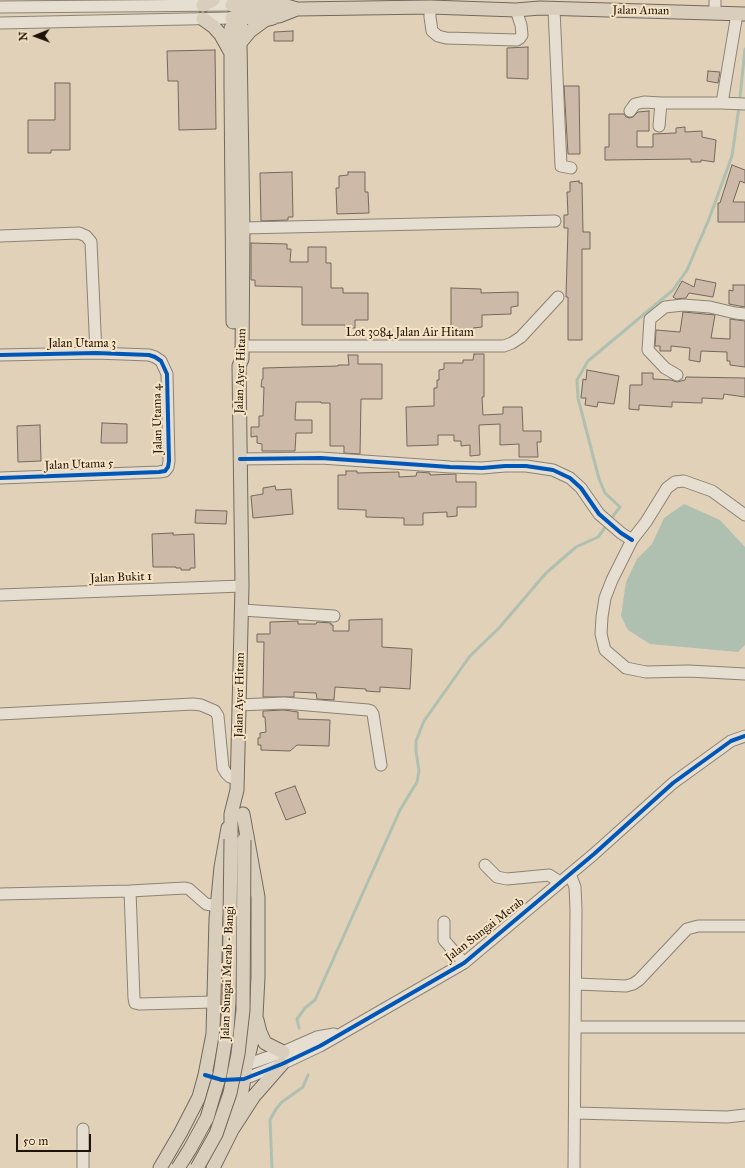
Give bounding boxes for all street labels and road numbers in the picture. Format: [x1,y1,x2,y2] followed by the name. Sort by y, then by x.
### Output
[613,3,669,19] street label: Jalan Aman
[346,326,474,340] street label: Lot 3084 Jalan Air Hitam
[232,328,250,414] street label: Jalan Ayer Hitam
[48,337,116,351] street label: Jalan Utama 3
[150,384,166,454] street label: Jalan Utama 4
[44,457,114,473] street label: Jalan Utama 5
[90,570,152,586] street label: Jalan Bukit 1
[232,652,248,738] street label: Jalan Ayer Hitam
[443,895,527,965] street label: Jalan Sungai Merab
[218,906,238,1040] street label: Jalan Sungai Merab - Bangi

